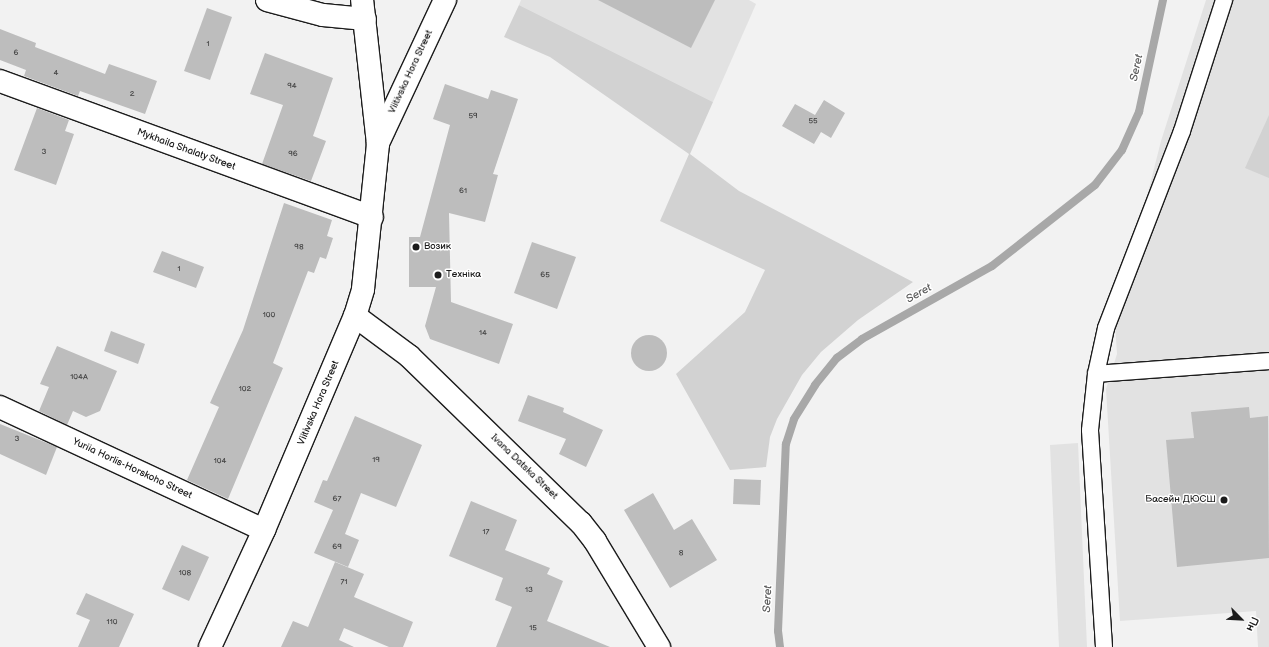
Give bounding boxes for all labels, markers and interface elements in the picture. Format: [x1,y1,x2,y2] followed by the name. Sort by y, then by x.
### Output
[386,28,436,116] street label: Viitivska Hora Street
[206,39,210,49] house number: 1
[14,48,18,58] house number: 6
[1128,53,1146,83] water label: Seret
[54,68,58,78] house number: 4
[287,81,297,91] house number: 94
[130,89,134,99] house number: 2
[468,111,478,121] house number: 59
[808,116,818,126] house number: 55
[135,126,237,174] street label: Mykhaila Shalaty Street
[42,147,46,157] house number: 3
[288,149,298,159] house number: 96
[459,186,467,196] house number: 61
[424,241,451,253] place label: Возик
[294,242,304,252] house number: 98
[411,242,421,252] marker: Возик
[177,264,181,274] house number: 1
[446,269,481,281] place label: Техніка
[433,270,443,280] marker: Техніка
[540,270,550,280] house number: 65
[904,281,934,307] water label: Seret
[263,310,275,320] house number: 100
[479,328,487,338] house number: 14
[296,359,342,447] street label: Viitivska Hora Street
[70,372,88,382] house number: 104А
[239,384,251,394] house number: 102
[488,432,560,502] street label: Ivana Datska Street
[15,434,19,444] house number: 3
[70,436,194,502] street label: Yuriia Horlis-Horskoho Street
[372,455,380,465] house number: 19
[214,456,226,466] house number: 104
[333,494,341,504] house number: 67
[1145,494,1216,506] place label: Басейн ДЮСШ
[1219,495,1229,505] marker: Басейн ДЮСШ
[482,527,490,537] house number: 17
[332,542,342,552] house number: 69
[679,548,683,558] house number: 8
[179,568,191,578] house number: 108
[340,577,348,587] house number: 71
[525,585,533,595] house number: 13
[761,585,775,613] water label: Seret
[1221,599,1261,639] north arrow
[1244,615,1261,633] text: Пн
[107,617,117,627] house number: 110
[529,623,537,633] house number: 15

